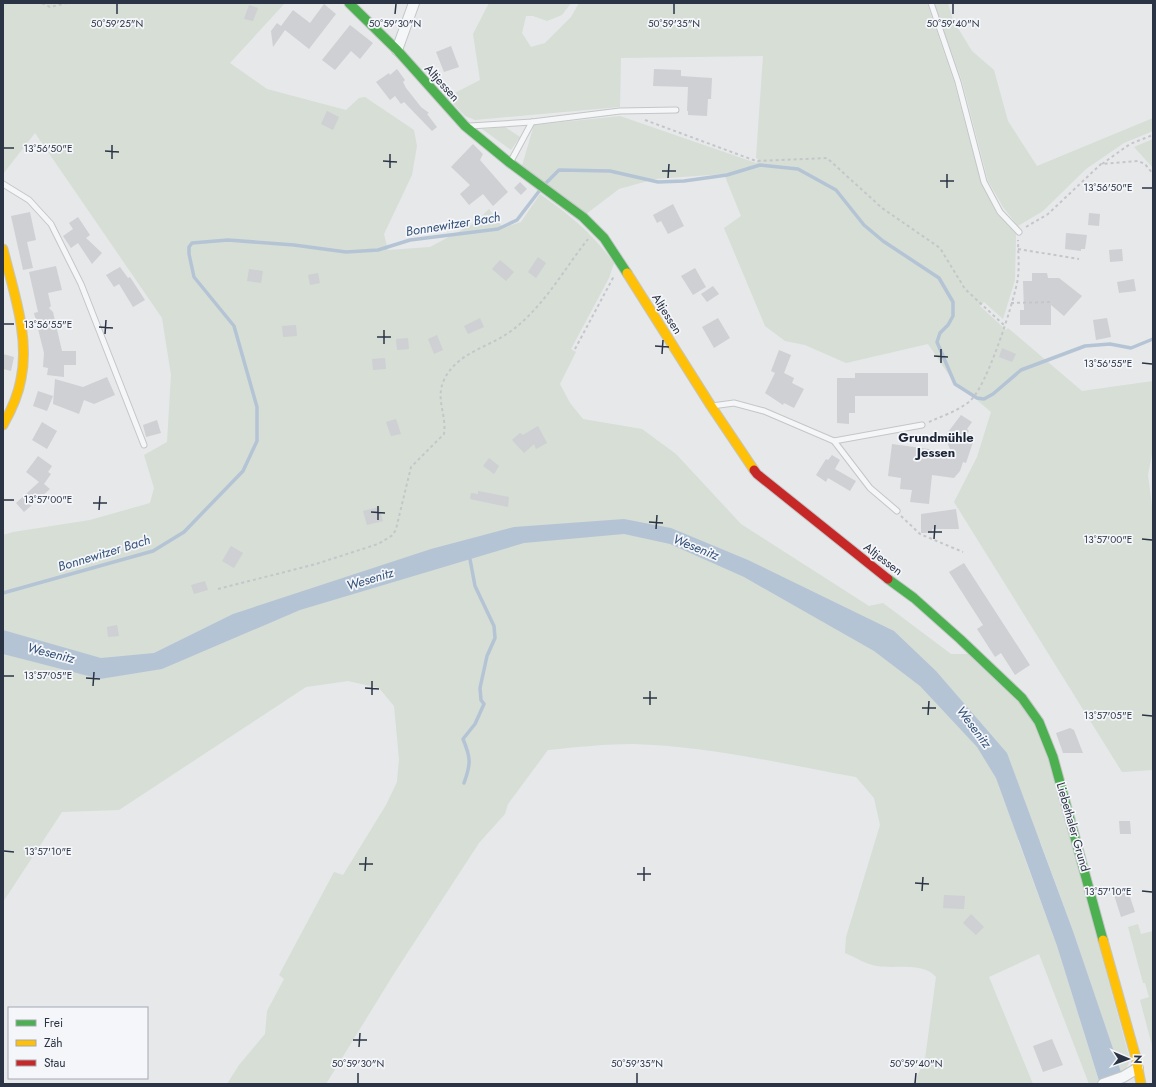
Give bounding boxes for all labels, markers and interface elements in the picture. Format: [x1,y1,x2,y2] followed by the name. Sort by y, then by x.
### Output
[91,16,143,31] text: 50°59'25"N
[369,16,421,31] text: 50°59'30"N
[648,16,700,31] text: 50°59'35"N
[927,16,979,31] text: 50°59'40"N
[420,60,464,106] street label: Altjessen
[24,141,72,156] text: 13°56'50"E
[1084,180,1132,195] text: 13°56'50"E
[404,207,502,241] water label: Bonnewitzer Bach
[647,290,687,338] street label: Altjessen
[24,317,72,332] text: 13°56'55"E
[1084,356,1132,371] text: 13°56'55"E
[898,428,974,462] district label: Grundmühle Jessen
[24,492,72,507] text: 13°57'00"E
[670,529,723,565] water label: Wesenitz
[56,530,153,576] water label: Bonnewitzer Bach
[1084,532,1132,547] text: 13°57'00"E
[860,538,906,580] street label: Altjessen
[344,563,397,595] water label: Wesenitz
[25,638,78,668] water label: Wesenitz
[24,668,72,683] text: 13°57'05"E
[952,702,997,753] water label: Wesenitz
[1084,708,1132,723] text: 13°57'05"E
[1052,780,1094,874] street label: Liebethaler Grund
[24,844,72,859] text: 13°57'10"E
[1084,884,1132,899] text: 13°57'10"E
[8,1007,148,1079] legend
[44,1014,63,1032] text: Frei
[44,1034,63,1052] text: Zäh
[1108,1039,1148,1079] north arrow
[44,1054,66,1072] text: Stau
[1130,1055,1146,1064] text: N
[332,1056,384,1071] text: 50°59'30"N
[611,1056,663,1071] text: 50°59'35"N
[890,1056,942,1071] text: 50°59'40"N

